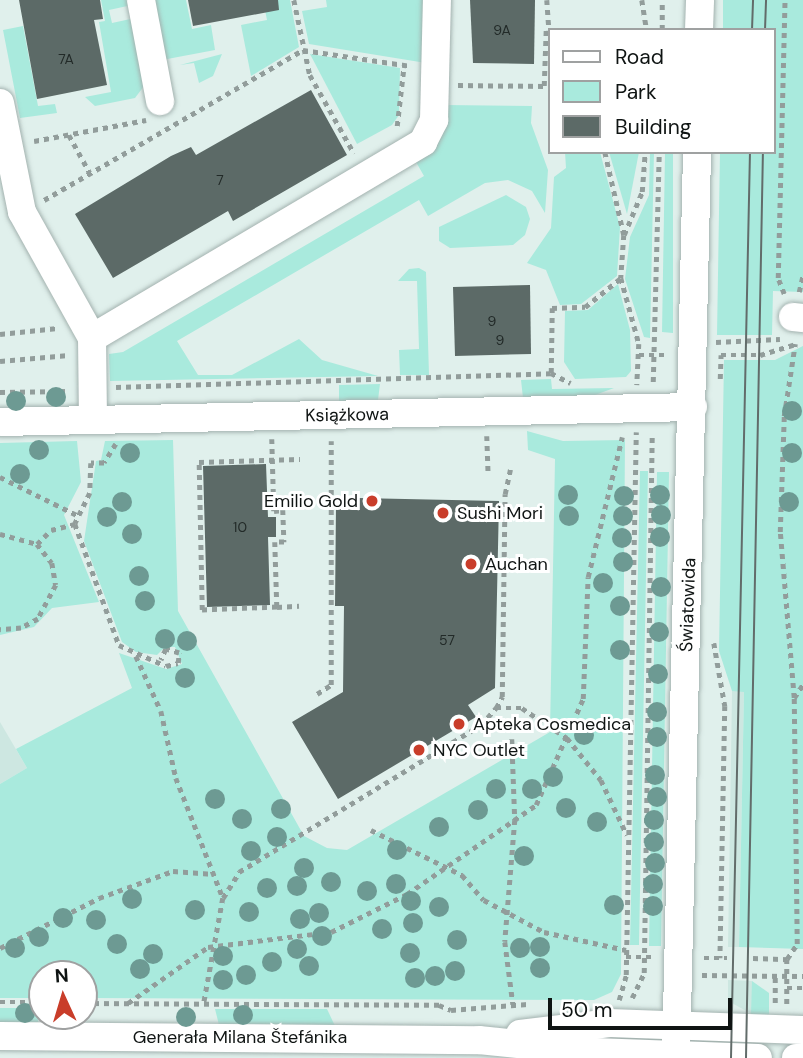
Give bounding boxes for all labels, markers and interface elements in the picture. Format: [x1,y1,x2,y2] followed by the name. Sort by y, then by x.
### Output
[493,22,511,38] house number: 9A
[548,28,775,154] legend
[615,43,664,71] text: Road
[58,51,74,67] house number: 7A
[615,78,656,106] text: Park
[615,113,691,141] text: Building
[216,172,224,188] house number: 7
[488,313,496,329] house number: 9
[496,332,504,348] house number: 9
[305,403,389,427] street label: Książkowa
[264,490,358,512] place label: Emilio Gold
[364,493,380,509] marker: Emilio Gold
[457,502,543,524] place label: Sushi Mori
[435,505,451,521] marker: Sushi Mori
[233,519,247,535] house number: 10
[485,553,548,575] place label: Auchan
[463,556,479,572] marker: Auchan
[676,558,700,652] street label: Światowida
[439,632,455,648] house number: 57
[473,713,631,735] place label: Apteka Cosmedica
[451,716,467,732] marker: Apteka Cosmedica
[433,739,525,761] place label: NYC Outlet
[411,742,427,758] marker: NYC Outlet
[28,960,98,1030] north arrow
[54,963,69,989] text: N
[551,984,735,1028] scale bar
[561,996,612,1024] text: 50 m
[133,1026,347,1048] street label: Generała Milana Štefánika

